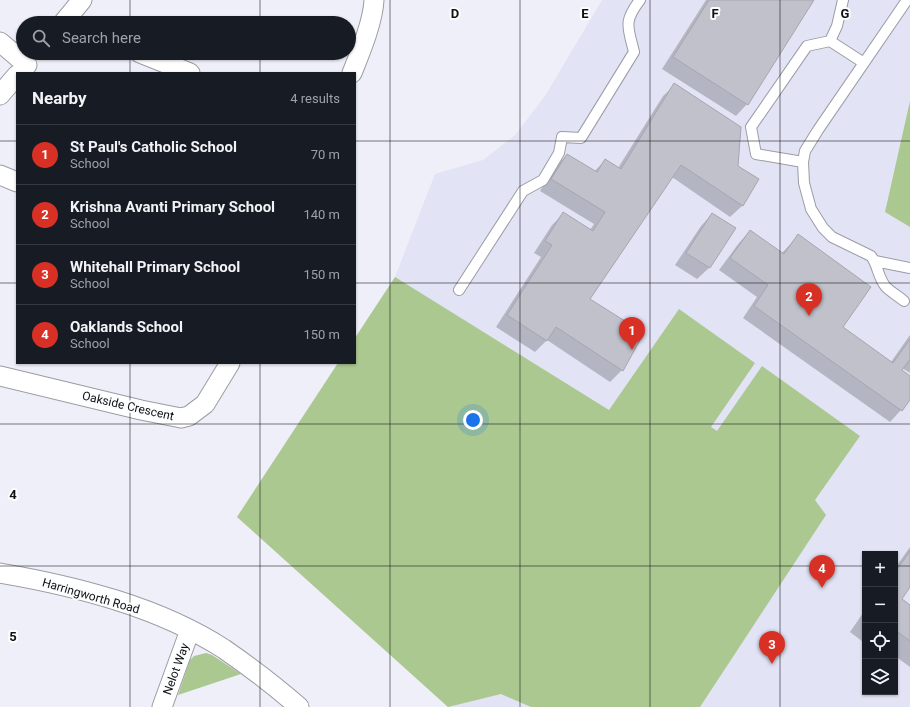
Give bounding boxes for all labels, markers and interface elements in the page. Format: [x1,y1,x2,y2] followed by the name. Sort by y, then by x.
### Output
[451,6,459,21] text: D
[581,6,589,21] text: E
[711,6,719,21] text: F
[841,6,850,21] text: G
[16,16,356,60] search box
[30,27,52,49] icon: search
[62,29,141,47] text: Search here
[32,88,87,108] text: Nearby
[290,91,340,106] text: 4 results
[70,138,237,156] text: St Paul's Catholic School
[41,147,49,162] text: 1
[311,147,340,162] text: 70 m
[70,156,110,171] text: School
[70,198,275,216] text: Krishna Avanti Primary School
[41,207,49,222] text: 2
[303,207,340,222] text: 140 m
[70,216,110,231] text: School
[70,258,240,276] text: Whitehall Primary School
[41,267,49,282] text: 3
[303,267,340,282] text: 150 m
[70,276,110,291] text: School
[796,283,822,316] pin: 2
[619,317,645,350] pin: 1
[70,318,183,336] text: Oaklands School
[41,327,49,342] text: 4
[303,327,340,342] text: 150 m
[70,336,110,351] text: School
[81,389,175,423] street label: Oakside Crescent
[463,410,483,430] your location
[9,487,17,502] text: 4
[862,551,898,695] map controls
[862,551,898,587] button: +
[809,555,835,588] pin: 4
[41,575,141,617] street label: Harringworth Road
[862,587,898,623] button: −
[862,623,898,659] button: locate
[9,629,17,644] text: 5
[759,631,785,664] pin: 3
[160,641,192,697] street label: Nelot Way
[862,659,898,695] button: layers

